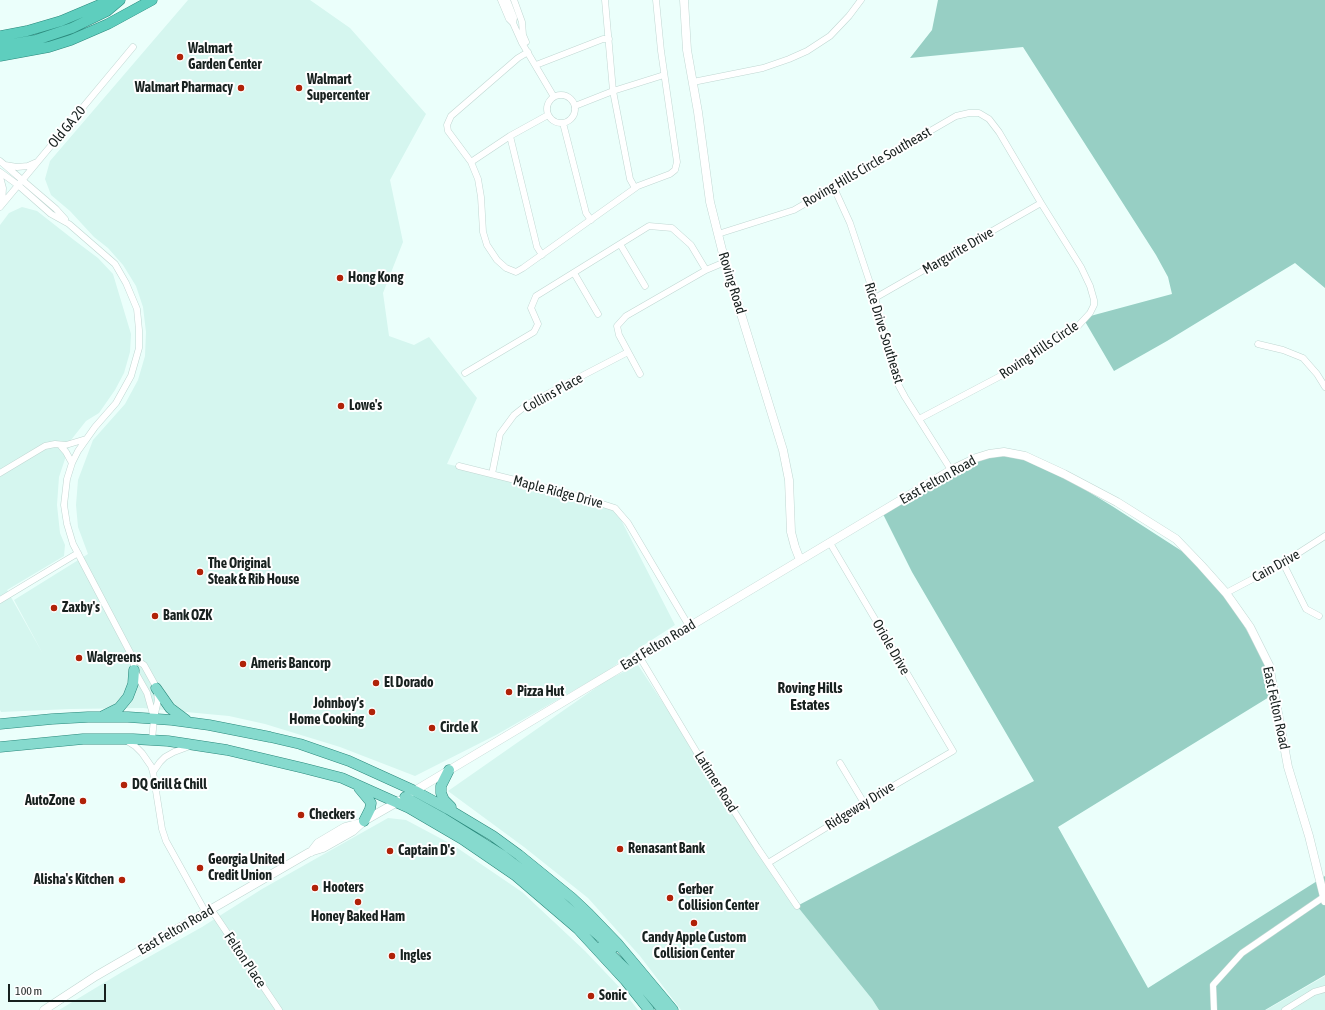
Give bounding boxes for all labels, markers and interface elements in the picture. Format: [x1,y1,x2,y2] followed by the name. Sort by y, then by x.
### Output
[188,41,262,74] place label: Walmart Garden Center
[175,52,185,62] marker: Walmart Garden Center
[307,72,369,104] place label: Walmart Supercenter
[135,80,233,96] place label: Walmart Pharmacy
[236,83,246,93] marker: Walmart Pharmacy
[294,83,304,93] marker: Walmart Supercenter
[45,103,89,151] street label: Old GA 20
[800,123,934,211] street label: Roving Hills Circle Southeast
[920,224,996,278] street label: Margurite Drive
[715,250,749,316] street label: Roving Road
[348,270,403,286] place label: Hong Kong
[335,273,345,283] marker: Hong Kong
[861,281,907,385] street label: Rice Drive Southeast
[996,317,1082,383] street label: Roving Hills Circle
[520,370,586,416] street label: Collins Place
[349,398,382,414] place label: Lowe's
[336,401,346,411] marker: Lowe's
[897,452,979,508] street label: East Felton Road
[511,472,605,512] street label: Maple Ridge Drive
[1249,546,1303,586] street label: Cain Drive
[208,556,299,588] place label: The Original Steak & Rib House
[195,567,205,577] marker: The Original Steak & Rib House
[62,600,100,616] place label: Zaxby's
[49,603,59,613] marker: Zaxby's
[163,608,212,624] place label: Bank OZK
[150,611,160,621] marker: Bank OZK
[617,616,699,674] street label: East Felton Road
[868,616,914,678] street label: Oriole Drive
[87,650,141,666] place label: Walgreens
[74,653,84,663] marker: Walgreens
[251,656,331,672] place label: Ameris Bancorp
[238,659,248,669] marker: Ameris Bancorp
[1259,665,1293,751] street label: East Felton Road
[384,675,434,691] place label: El Dorado
[371,678,381,688] marker: El Dorado
[777,679,843,714] district label: Roving Hills Estates
[517,684,564,700] place label: Pizza Hut
[504,687,514,697] marker: Pizza Hut
[289,696,364,728] place label: Johnboy’s Home Cooking
[367,707,377,717] marker: Johnboy’s Home Cooking
[440,720,478,736] place label: Circle K
[427,723,437,733] marker: Circle K
[691,749,741,815] street label: Latimer Road
[132,777,207,793] place label: DQ Grill & Chill
[822,778,898,834] street label: Ridgeway Drive
[119,780,129,790] marker: DQ Grill & Chill
[25,793,75,809] place label: AutoZone
[78,796,88,806] marker: AutoZone
[309,807,355,823] place label: Checkers
[296,810,306,820] marker: Checkers
[628,841,705,857] place label: Renasant Bank
[398,843,455,859] place label: Captain D's
[615,844,625,854] marker: Renasant Bank
[385,846,395,856] marker: Captain D's
[208,852,285,884] place label: Georgia United Credit Union
[195,863,205,873] marker: Georgia United Credit Union
[34,872,114,888] place label: Alisha's Kitchen
[117,875,127,885] marker: Alisha's Kitchen
[323,880,364,896] place label: Hooters
[678,882,759,914] place label: Gerber Collision Center
[310,883,320,893] marker: Hooters
[665,893,675,903] marker: Gerber Collision Center
[353,897,363,907] marker: Honey Baked Ham
[135,902,217,958] street label: East Felton Road
[311,909,405,925] place label: Honey Baked Ham
[689,918,699,928] marker: Candy Apple Custom Collision Center
[220,929,270,991] street label: Felton Place
[642,930,746,962] place label: Candy Apple Custom Collision Center
[400,948,431,964] place label: Ingles
[387,951,397,961] marker: Ingles
[10,976,108,1002] scale bar
[15,984,42,998] text: 100 m
[599,988,627,1004] place label: Sonic
[586,991,596,1001] marker: Sonic

